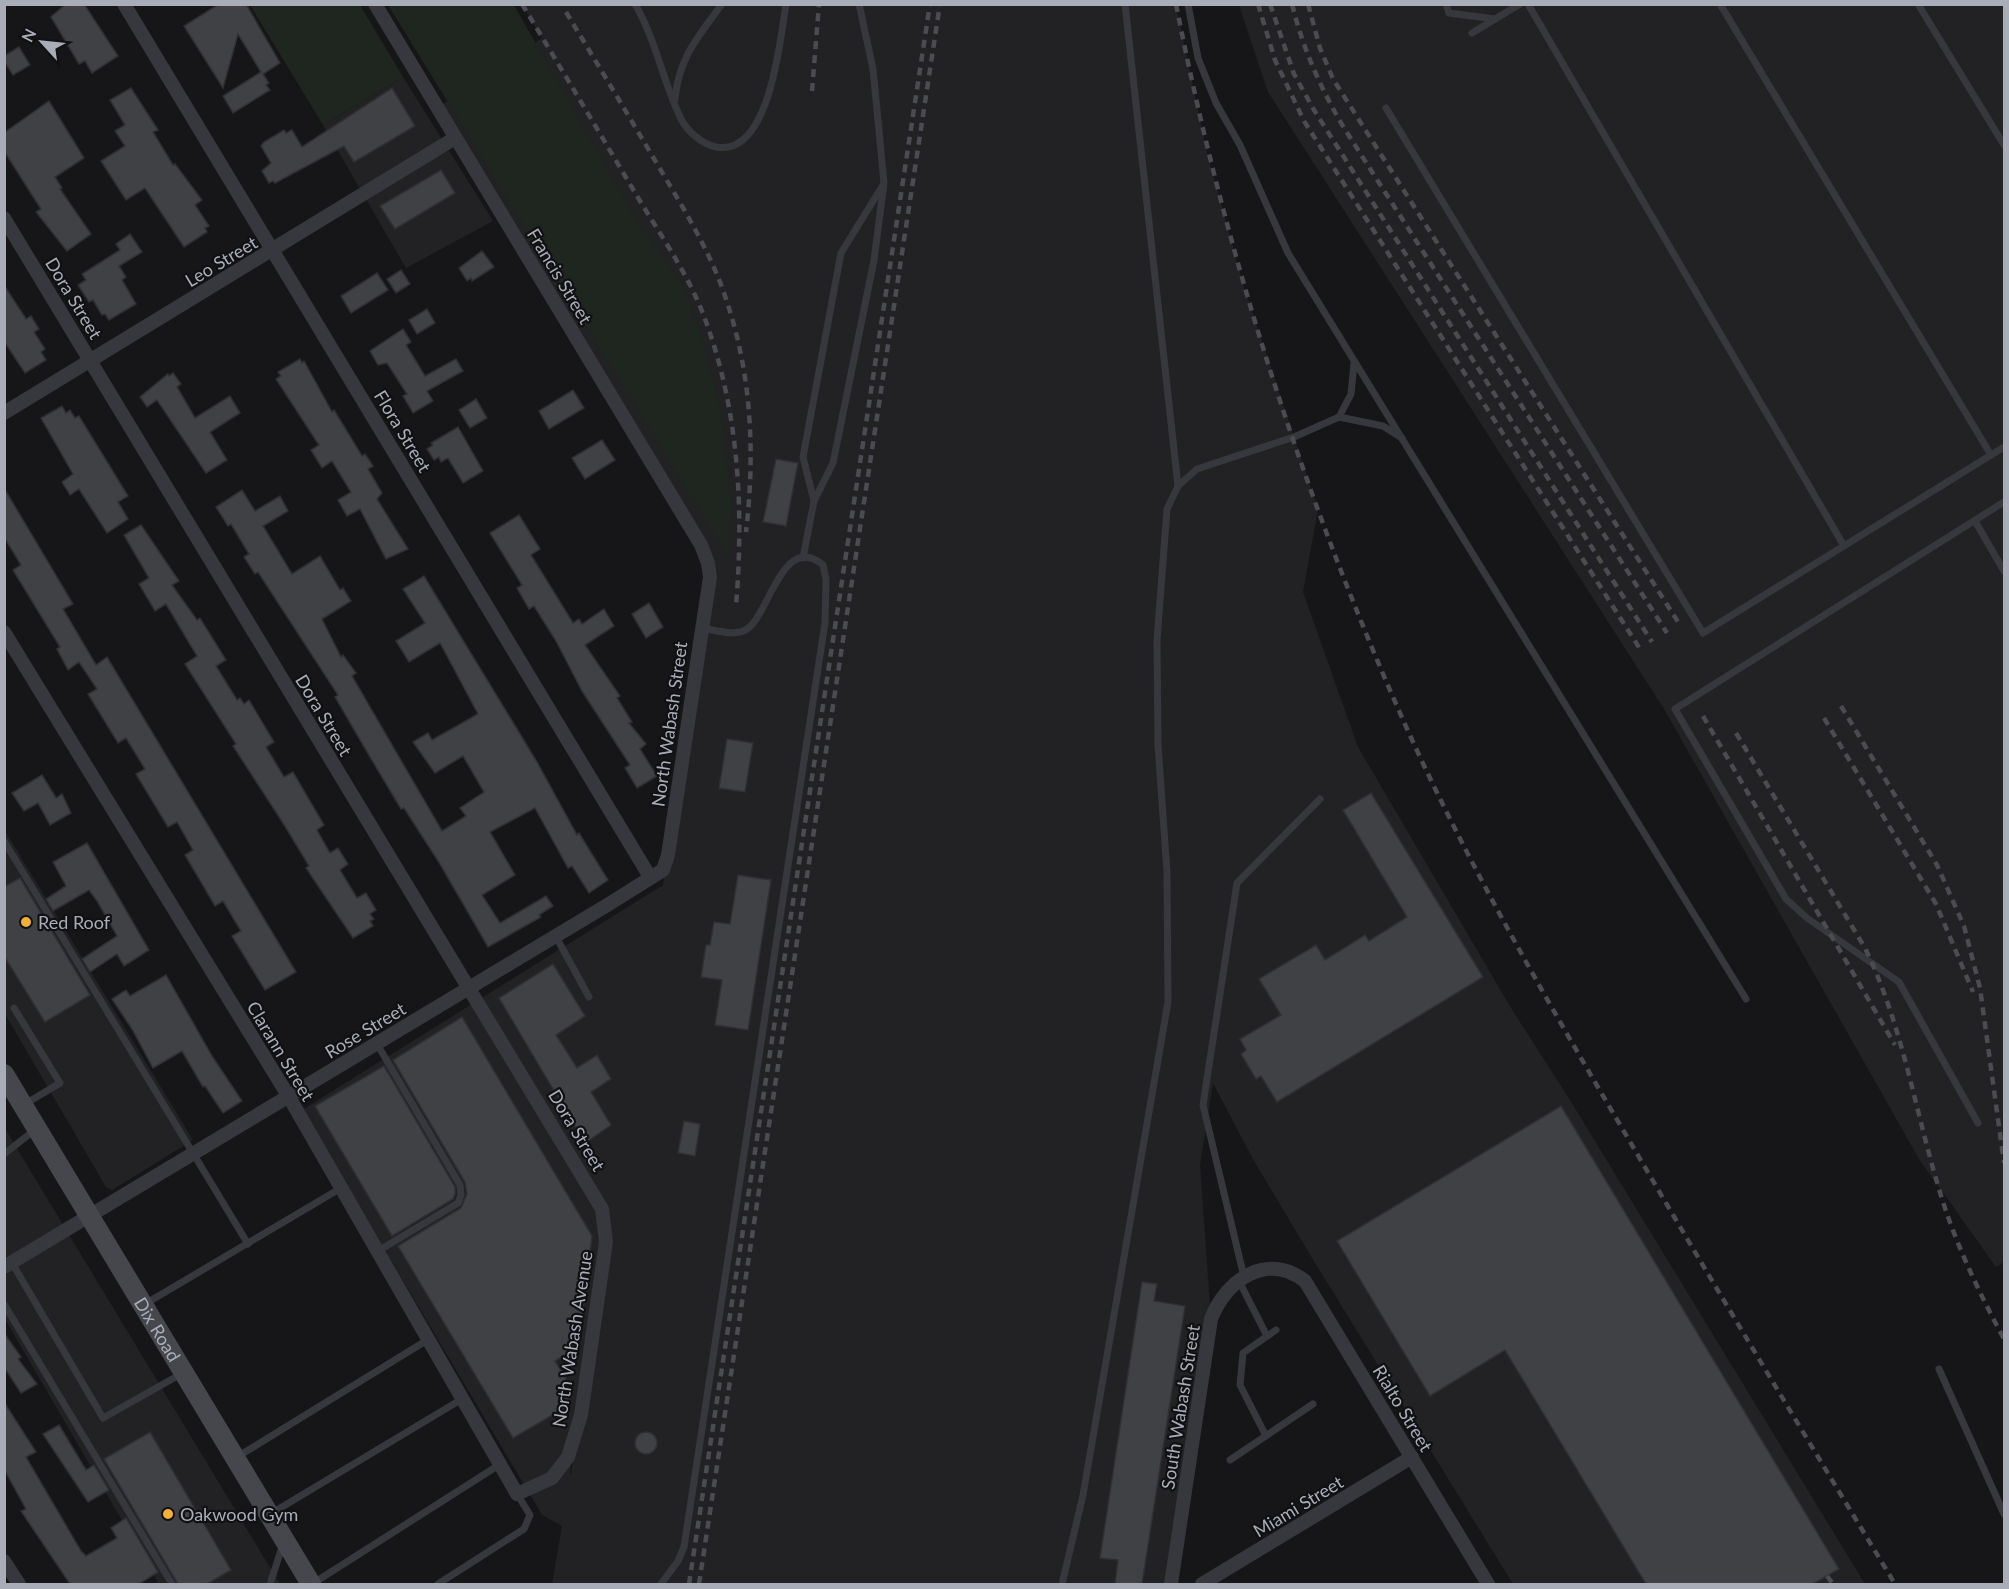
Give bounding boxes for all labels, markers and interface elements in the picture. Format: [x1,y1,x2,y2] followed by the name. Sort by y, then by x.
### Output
[12,12,72,72] north arrow
[17,25,39,45] text: N
[523,224,597,328] street label: Francis Street
[181,231,262,291] street label: Leo Street
[41,253,107,343] street label: Dora Street
[370,386,436,476] street label: Flora Street
[647,639,692,808] street label: North Wabash Street
[291,670,357,760] street label: Dora Street
[38,911,111,933] place label: Red Roof
[19,915,33,929] marker: Red Roof
[243,997,320,1105] street label: Clarann Street
[321,997,410,1063] street label: Rose Street
[544,1085,610,1175] street label: Dora Street
[547,1249,597,1429] street label: North Wabash Avenue
[130,1293,186,1366] street label: Dix Road
[1156,1323,1204,1491] street label: South Wabash Street
[1369,1361,1438,1456] street label: Rialto Street
[1249,1470,1347,1541] street label: Miami Street
[180,1503,298,1525] place label: Oakwood Gym
[161,1507,175,1521] marker: Oakwood Gym

